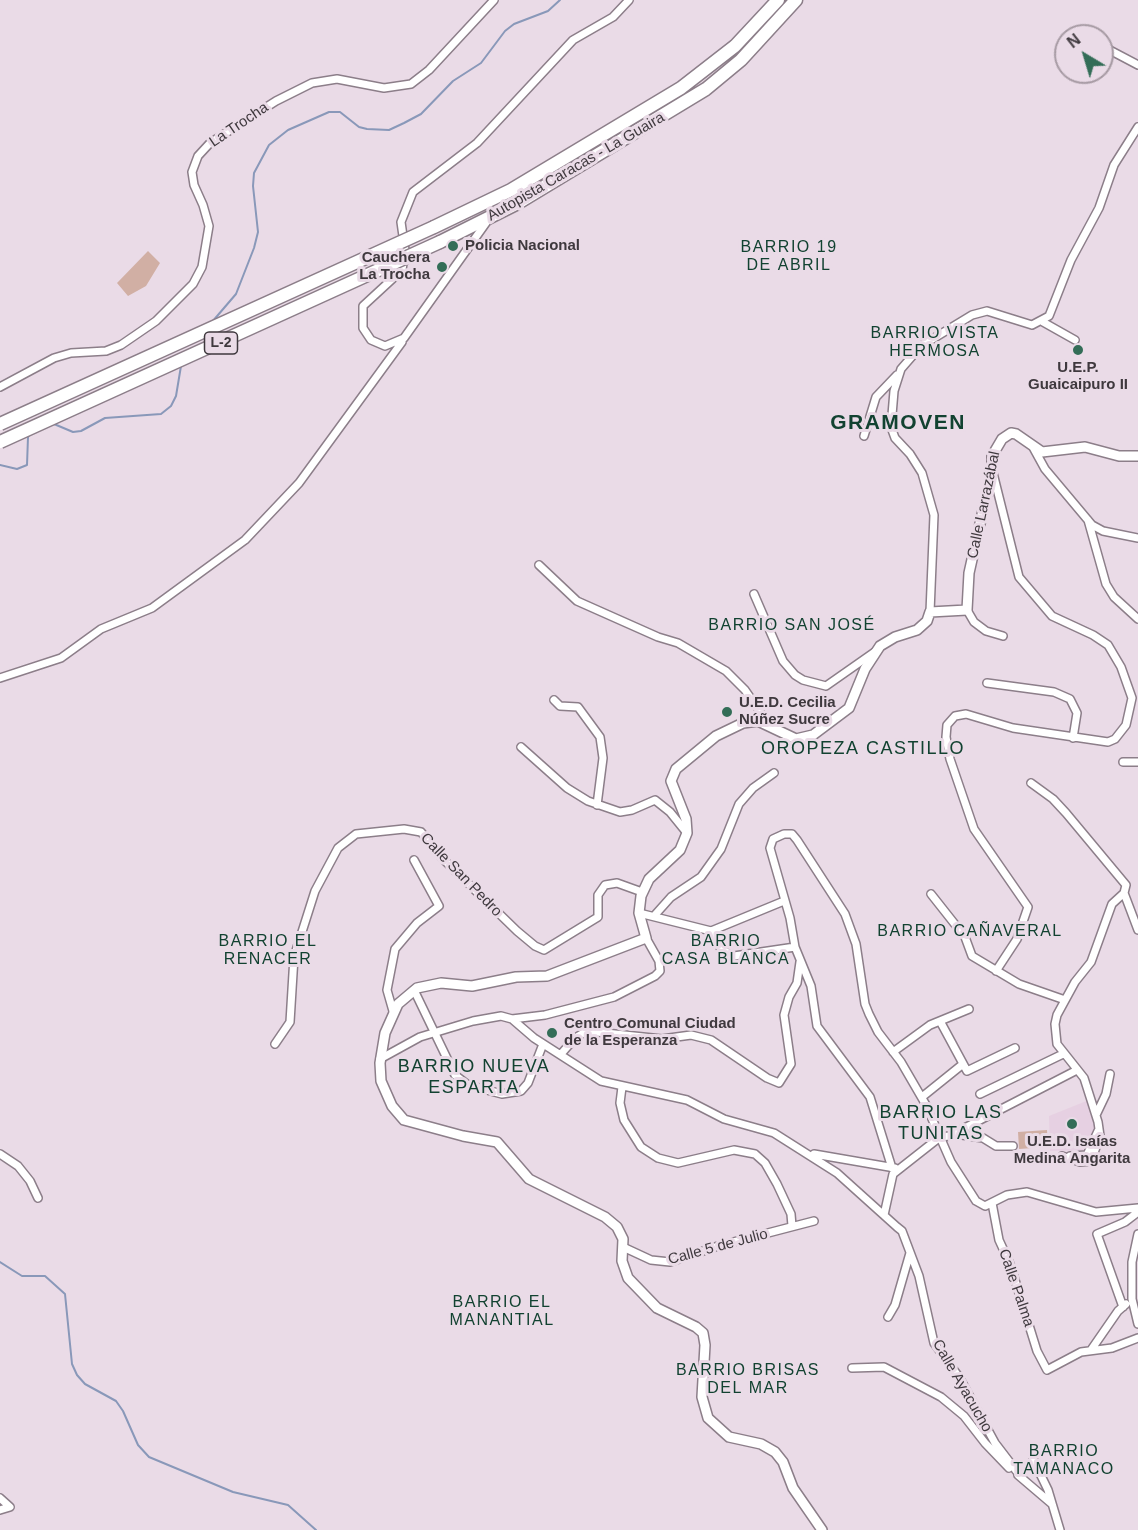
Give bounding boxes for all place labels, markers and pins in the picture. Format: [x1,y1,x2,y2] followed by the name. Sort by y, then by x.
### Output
[465,237,580,255] place label: Policia Nacional
[446,239,460,253] marker: Policia Nacional
[359,249,430,284] place label: Cauchera La Trocha
[435,260,449,274] marker: Cauchera La Trocha
[1071,343,1085,357] marker: U.E.P. Guaicaipuro II
[1028,359,1128,394] place label: U.E.P. Guaicaipuro II
[739,694,836,729] place label: U.E.D. Cecilia Núñez Sucre
[720,705,734,719] marker: U.E.D. Cecilia Núñez Sucre
[564,1015,736,1050] place label: Centro Comunal Ciudad de la Esperanza
[545,1026,559,1040] marker: Centro Comunal Ciudad de la Esperanza
[1065,1117,1079,1131] marker: U.E.D. Isaías Medina Angarita
[1014,1133,1130,1168] place label: U.E.D. Isaías Medina Angarita

